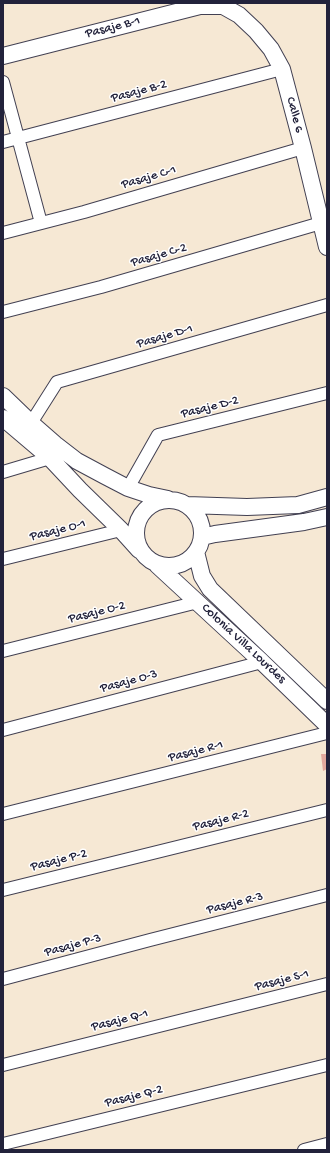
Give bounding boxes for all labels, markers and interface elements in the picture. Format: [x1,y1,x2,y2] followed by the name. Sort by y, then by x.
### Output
[84,14,142,42] street label: Pasaje B-1
[109,77,169,107] street label: Pasaje B-2
[282,95,306,135] street label: Calle 6
[120,163,178,193] street label: Pasaje C-1
[129,241,189,271] street label: Pasaje C-2
[135,322,195,352] street label: Pasaje D-1
[180,393,240,423] street label: Pasaje D-2
[28,517,88,545] street label: Pasaje O-1
[67,598,127,628] street label: Pasaje O-2
[197,601,289,687] street label: Colonia Villa Lourdes
[99,667,159,697] street label: Pasaje O-3
[167,738,225,766] street label: Pasaje R-1
[191,807,251,835] street label: Pasaje R-2
[29,846,89,876] street label: Pasaje P-2
[205,889,265,919] street label: Pasaje R-3
[43,931,103,961] street label: Pasaje P-3
[253,967,311,995] street label: Pasaje S-1
[90,1006,150,1036] street label: Pasaje Q-1
[103,1082,165,1112] street label: Pasaje Q-2

